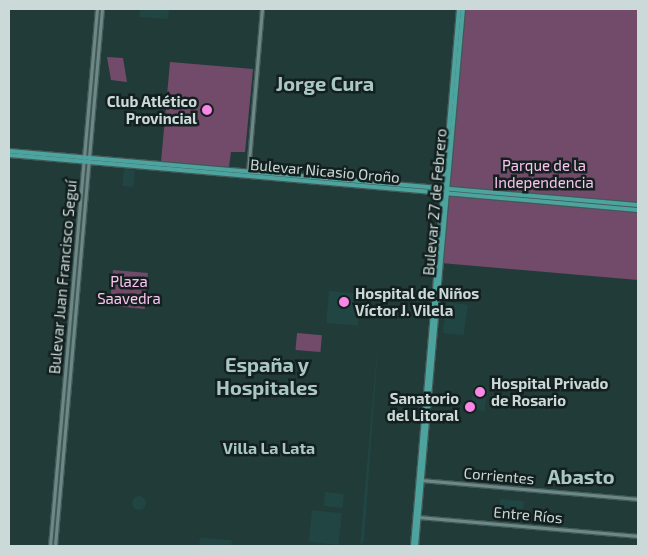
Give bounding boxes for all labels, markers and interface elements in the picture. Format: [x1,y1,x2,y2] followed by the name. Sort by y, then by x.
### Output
[276,71,374,95] district label: Jorge Cura
[106,92,197,127] place label: Club Atlético Provincial
[201,104,213,116] marker: Club Atlético Provincial
[420,128,450,276] street label: Bulevar 27 de Febrero
[249,155,401,187] street label: Bulevar Nicasio Oroño
[494,156,594,191] park label: Parque de la Independencia
[46,179,80,375] street label: Bulevar Juan Francisco Seguí
[97,272,161,307] park label: Plaza Saavedra
[355,284,480,319] place label: Hospital de Niños Víctor J. Vilela
[337,295,351,309] marker: Hospital de Niños Víctor J. Vilela
[216,353,318,400] district label: España y Hospitales
[491,374,609,409] place label: Hospital Privado de Rosario
[473,385,487,399] marker: Hospital Privado de Rosario
[386,389,459,424] place label: Sanatorio del Litoral
[463,400,477,414] marker: Sanatorio del Litoral
[223,438,315,458] district label: Villa La Lata
[463,464,535,488] street label: Corrientes
[548,464,614,488] district label: Abasto
[493,503,563,527] street label: Entre Ríos

